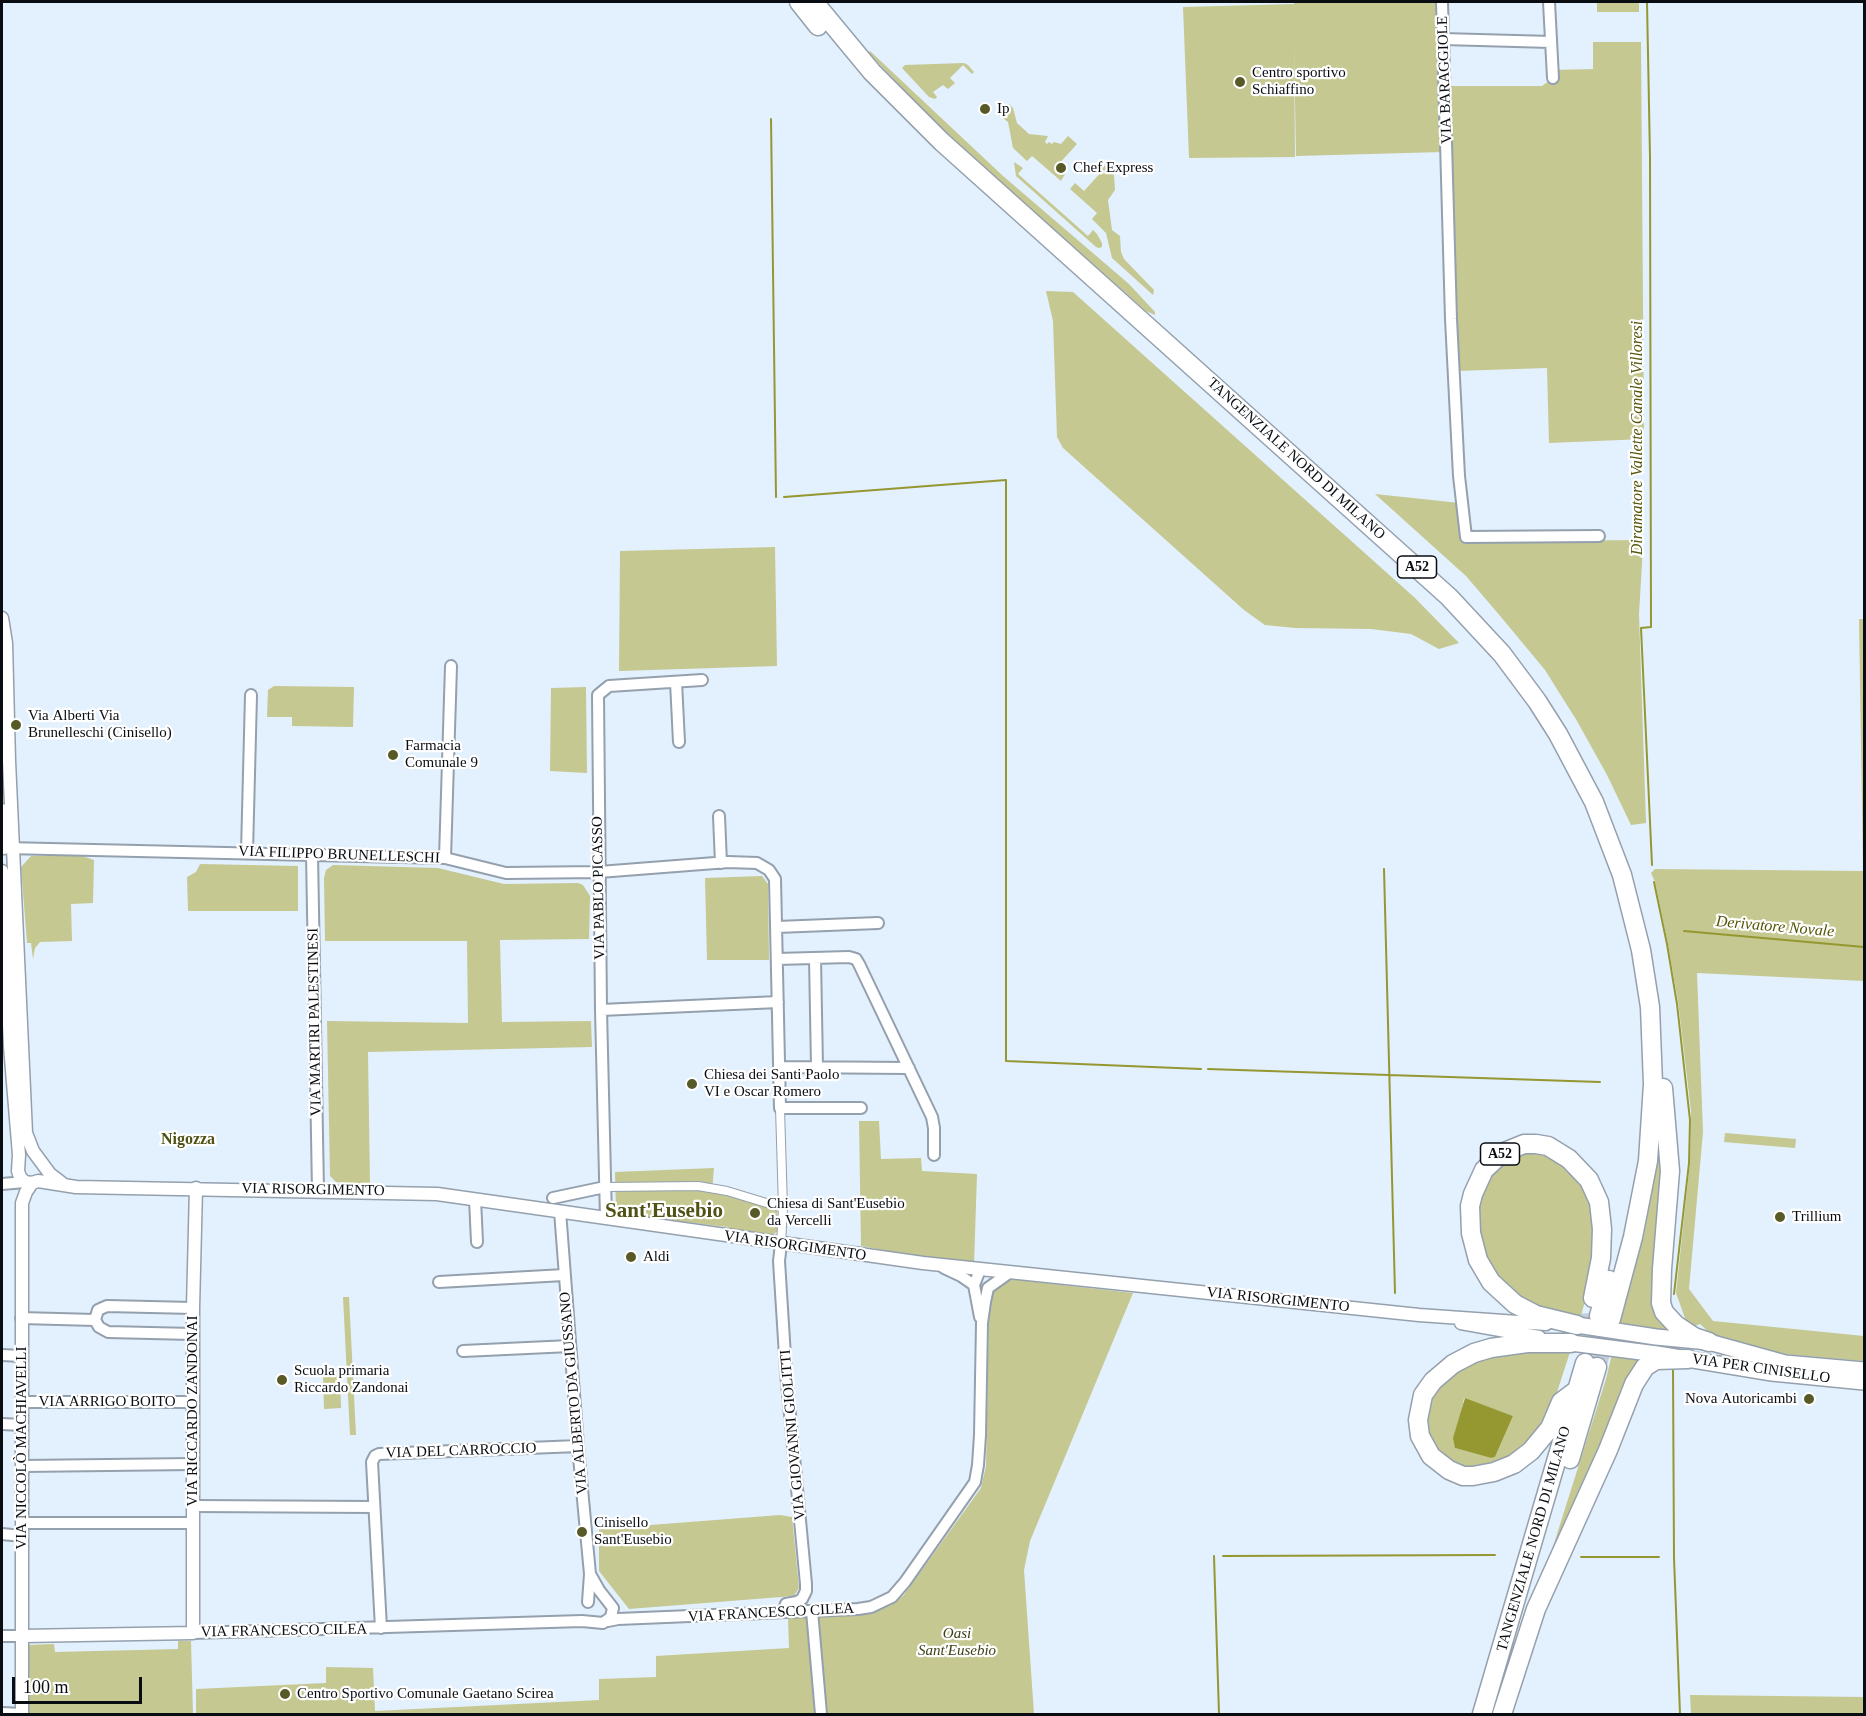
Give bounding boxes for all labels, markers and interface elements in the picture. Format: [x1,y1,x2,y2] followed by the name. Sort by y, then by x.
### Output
[1434,16,1456,144] street label: VIA BARAGGIOLE
[1252,64,1346,99] place label: Centro sportivo Schiaffino
[1233,75,1247,89] marker: Centro sportivo Schiaffino
[997,100,1009,118] place label: Ip
[978,102,992,116] marker: Ip
[1073,159,1153,177] place label: Chef Express
[1054,161,1068,175] marker: Chef Express
[1628,321,1648,555] water label: Diramatore Vallette Canale Villoresi
[1203,374,1389,544] street label: TANGENZIALE NORD DI MILANO
[1398,556,1436,578] road number: A52
[28,707,172,742] place label: Via Alberti Via Brunelleschi (Cinisello)
[9,718,23,732] marker: Via Alberti Via Brunelleschi (Cinisello)
[405,737,478,772] place label: Farmacia Comunale 9
[386,748,400,762] marker: Farmacia Comunale 9
[589,816,609,960] street label: VIA PABLO PICASSO
[238,842,440,868] street label: VIA FILIPPO BRUNELLESCHI
[1715,912,1835,942] water label: Derivatore Novale
[304,928,326,1116] street label: VIA MARTIRI PALESTINESI
[704,1066,839,1101] place label: Chiesa dei Santi Paolo VI e Oscar Romero
[685,1077,699,1091] marker: Chiesa dei Santi Paolo VI e Oscar Romero
[161,1130,215,1150] district label: Nigozza
[1480,1143,1520,1165] road number: A52
[241,1180,385,1200] street label: VIA RISORGIMENTO
[767,1195,905,1230] place label: Chiesa di Sant'Eusebio da Vercelli
[605,1199,723,1225] district label: Sant'Eusebio
[748,1206,762,1220] marker: Chiesa di Sant'Eusebio da Vercelli
[1792,1208,1841,1226] place label: Trillium
[1773,1210,1787,1224] marker: Trillium
[723,1227,867,1265] street label: VIA RISORGIMENTO
[643,1248,670,1266] place label: Aldi
[624,1250,638,1264] marker: Aldi
[1206,1284,1350,1316] street label: VIA RISORGIMENTO
[556,1291,592,1495] street label: VIA ALBERTO DA GIUSSANO
[184,1316,202,1506] street label: VIA RICCARDO ZANDONAI
[13,1346,31,1550] street label: VIA NICCOLÒ MACHIAVELLI
[777,1349,809,1521] street label: VIA GIOVANNI GIOLITTI
[1691,1350,1831,1388] street label: VIA PER CINISELLO
[294,1362,409,1397] place label: Scuola primaria Riccardo Zandonai
[275,1373,289,1387] marker: Scuola primaria Riccardo Zandonai
[1685,1390,1797,1408] place label: Nova Autoricambi
[1802,1392,1816,1406] marker: Nova Autoricambi
[38,1393,176,1411] street label: VIA ARRIGO BOITO
[1493,1424,1575,1654] street label: TANGENZIALE NORD DI MILANO
[385,1439,537,1463] street label: VIA DEL CARROCCIO
[594,1514,672,1549] place label: Cinisello Sant'Eusebio
[575,1525,589,1539] marker: Cinisello Sant'Eusebio
[687,1600,855,1626] street label: VIA FRANCESCO CILEA
[201,1621,367,1641] street label: VIA FRANCESCO CILEA
[918,1625,996,1660] park label: Oasi Sant'Eusebio
[15,1665,146,1703] scale bar
[23,1677,69,1697] text: 100 m
[297,1685,554,1703] place label: Centro Sportivo Comunale Gaetano Scirea
[278,1687,292,1701] marker: Centro Sportivo Comunale Gaetano Scirea

